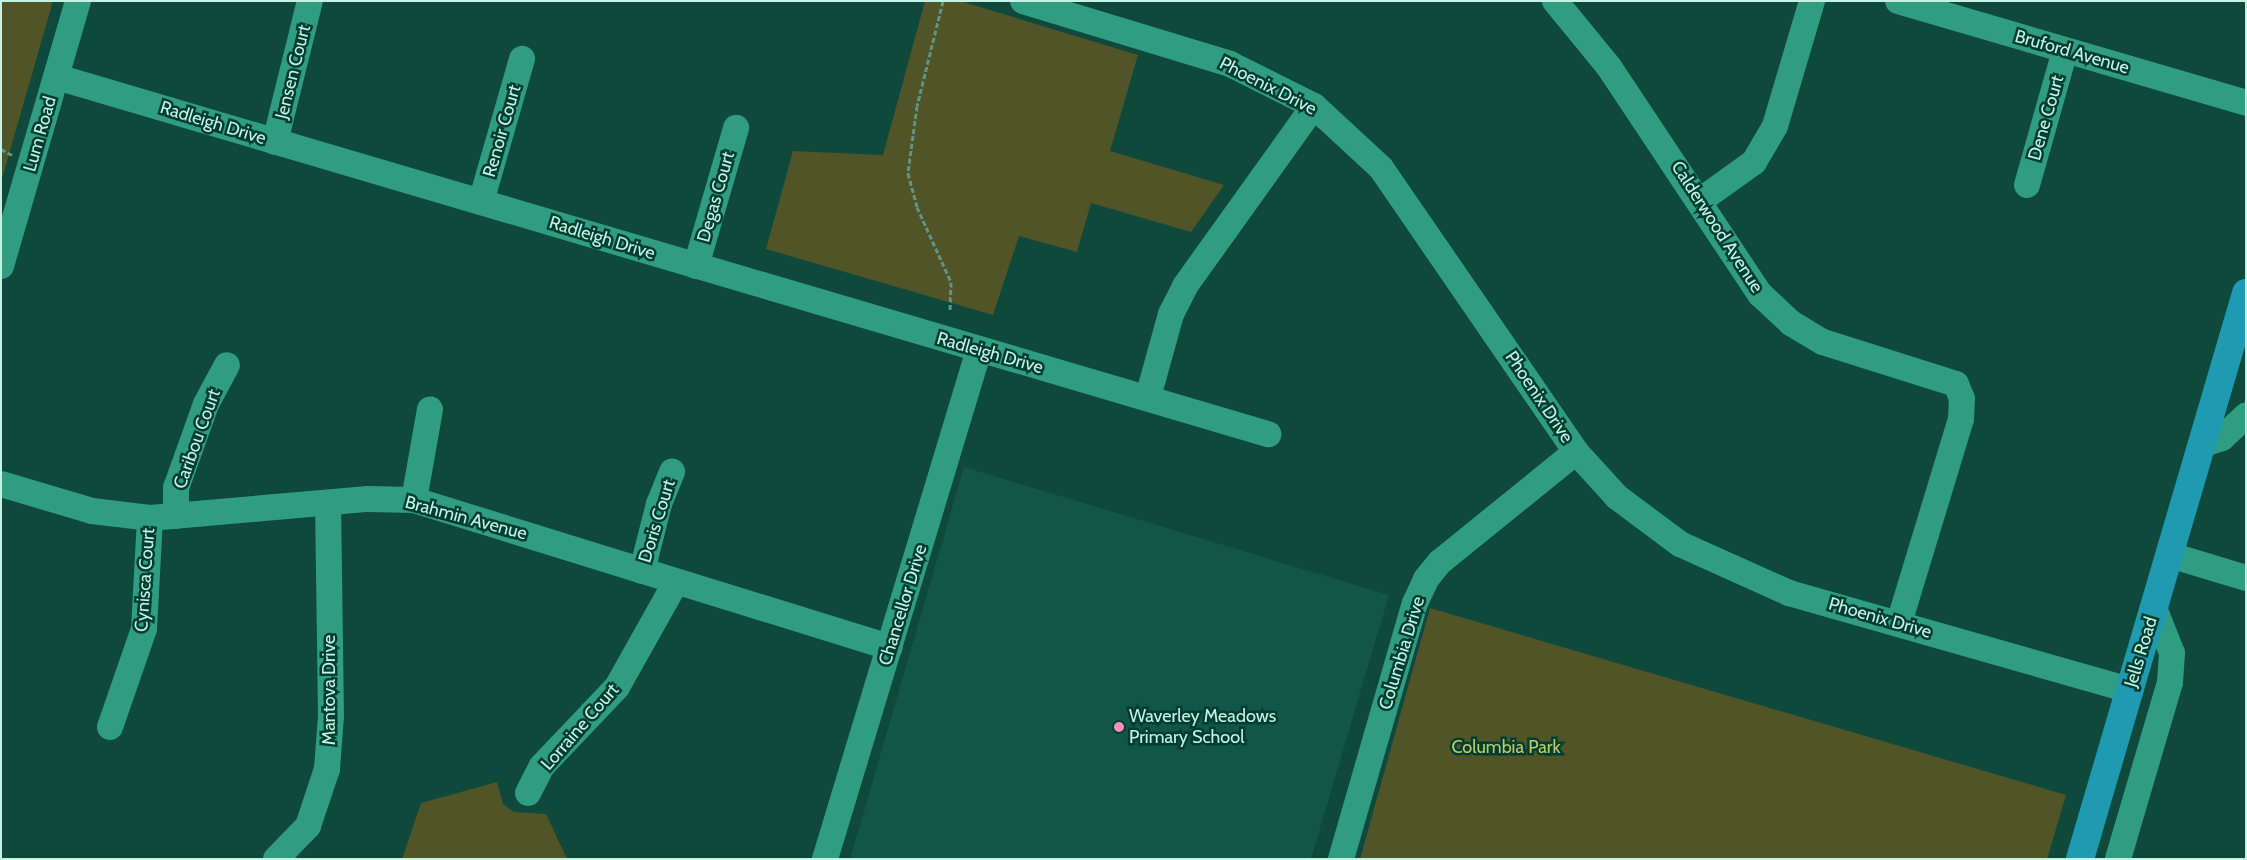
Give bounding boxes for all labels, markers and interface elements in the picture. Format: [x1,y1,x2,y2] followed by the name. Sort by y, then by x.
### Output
[271,23,315,121] street label: Jensen Court
[2012,25,2132,79] street label: Bruford Avenue
[1216,52,1320,120] street label: Phoenix Drive
[2024,73,2068,163] street label: Dene Court
[479,82,525,180] street label: Renoir Court
[19,94,61,174] street label: Lum Road
[157,97,269,149] street label: Radleigh Drive
[693,149,739,245] street label: Degas Court
[1666,157,1768,297] street label: Calderwood Avenue
[546,212,658,264] street label: Radleigh Drive
[934,327,1046,379] street label: Radleigh Drive
[1500,347,1578,447] street label: Phoenix Drive
[169,386,225,492] street label: Caribou Court
[634,477,680,565] street label: Doris Court
[403,491,529,545] street label: Brahmin Avenue
[131,527,159,633] street label: Cynisca Court
[874,542,932,668] street label: Chancellor Drive
[1826,593,1934,643] street label: Phoenix Drive
[1375,594,1429,712] street label: Columbia Drive
[2120,614,2162,690] street label: Jells Road
[318,635,340,745] street label: Mantova Drive
[537,679,623,775] street label: Lorraine Court
[1129,706,1276,749] place label: Waverley Meadows Primary School
[1113,721,1125,733] marker: Waverley Meadows Primary School
[1451,736,1561,758] park label: Columbia Park

